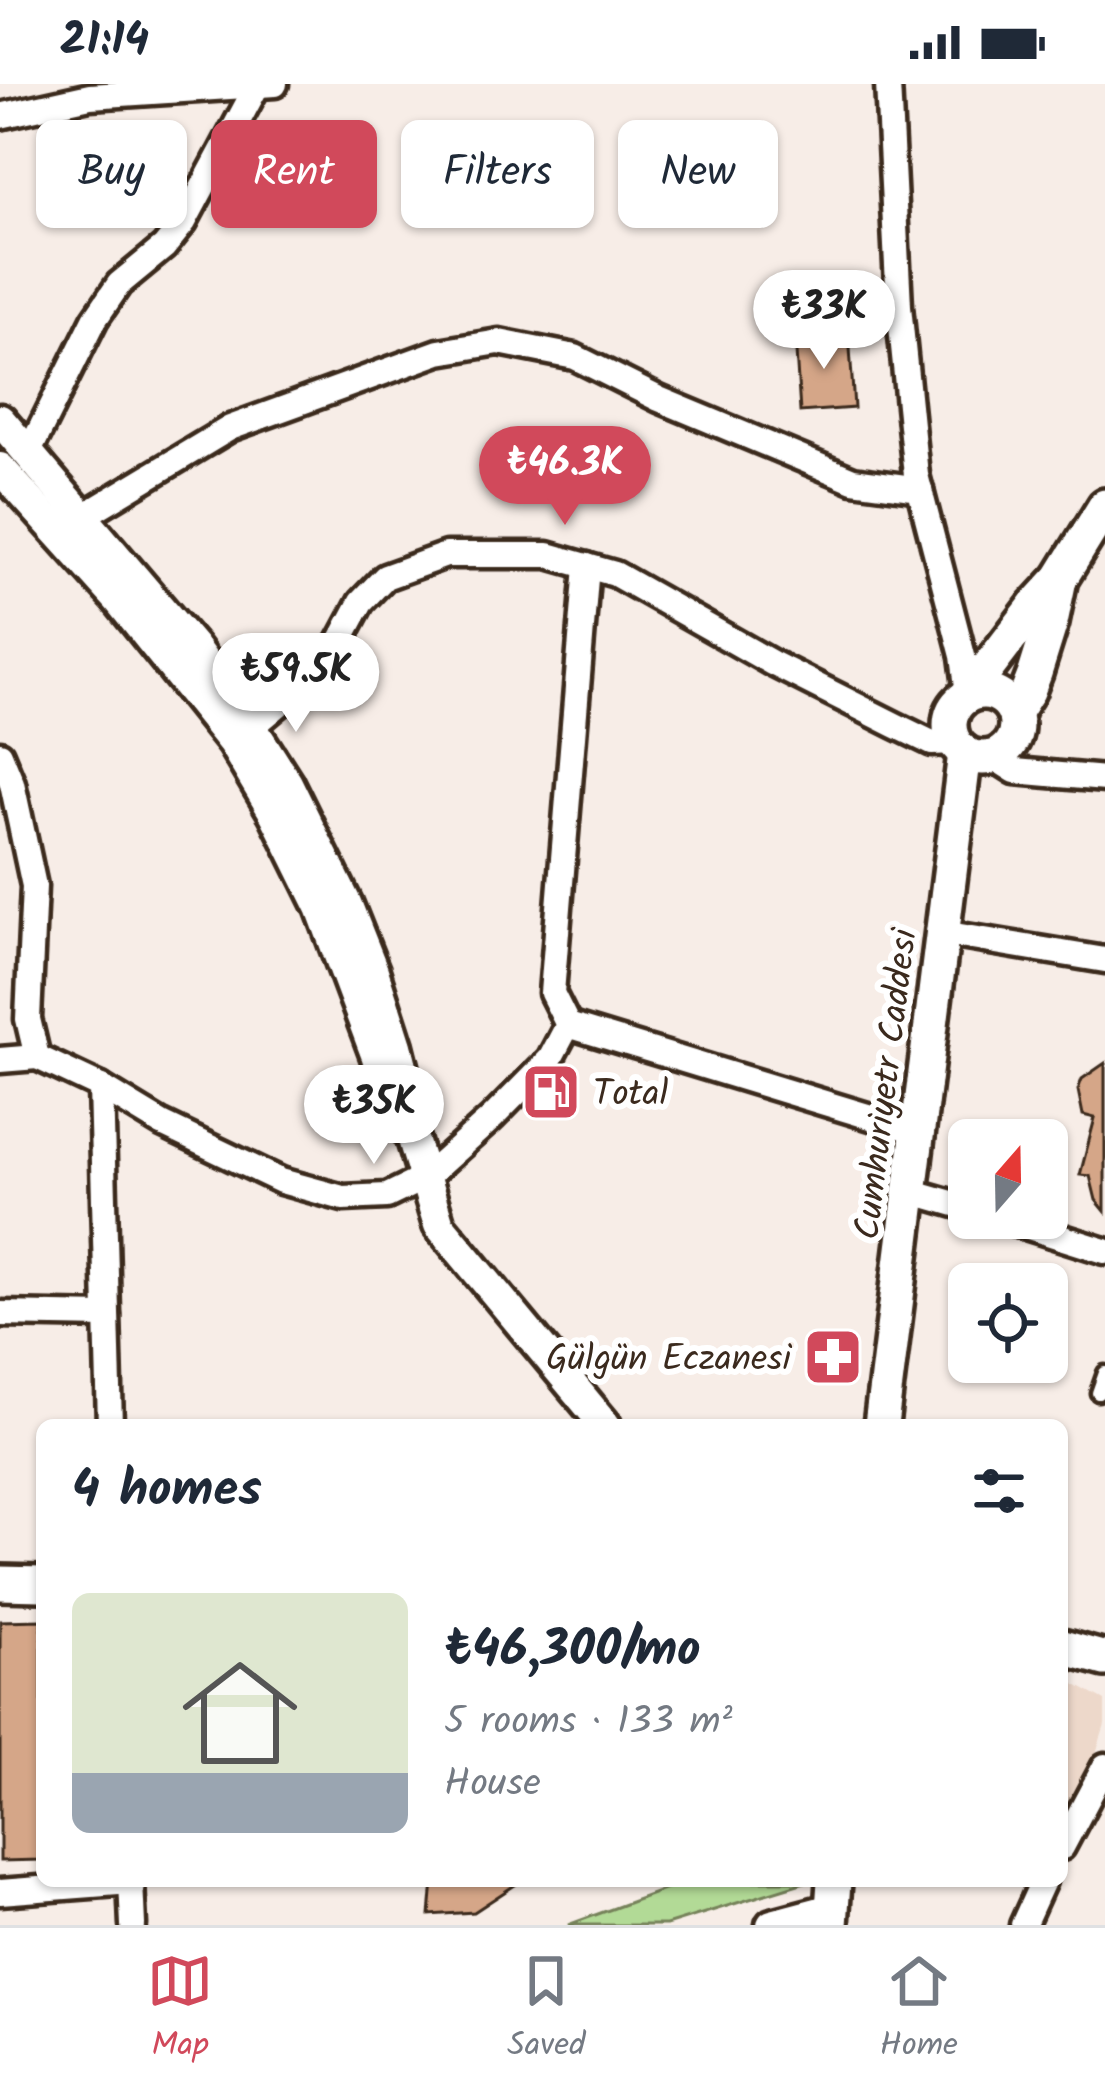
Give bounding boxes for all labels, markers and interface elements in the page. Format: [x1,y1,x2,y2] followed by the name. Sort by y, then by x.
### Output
[60,6,149,78] text: 21:14
[36,120,187,228] chip: Buy
[211,120,377,228] chip: Rent
[401,120,594,228] chip: Filters
[618,120,778,228] chip: New
[753,270,895,372] pin: ₺33K
[780,278,868,340] text: ₺33K
[467,426,663,528] pin: ₺46.3K
[506,434,624,496] text: ₺46.3K
[198,633,394,735] pin: ₺59.5K
[239,641,353,703] text: ₺59.5K
[840,924,935,1243] street label: Cumhuriyetr Caddesi
[520,1061,582,1123] fuel station icon: Total
[303,1065,445,1167] pin: ₺35K
[593,1067,668,1124] place label: Total
[331,1073,417,1135] text: ₺35K
[948,1119,1068,1239] north arrow
[948,1119,1068,1383] map controls
[948,1263,1068,1383] button: locate
[802,1326,864,1388] pharmacy icon: Gülgün Eczanesi
[546,1332,792,1389] place label: Gülgün Eczanesi
[72,1451,262,1532] text: 4 homes
[966,1458,1032,1524] icon: filters
[444,1611,701,1692] text: ₺46,300/mo
[168,1641,312,1785] icon: home
[444,1692,732,1754] text: 5 rooms · 133 m²
[444,1754,541,1816] text: House
[147,1948,213,2073] tab: Map
[507,1948,586,2073] tab: Saved
[880,1948,958,2073] tab: Home

